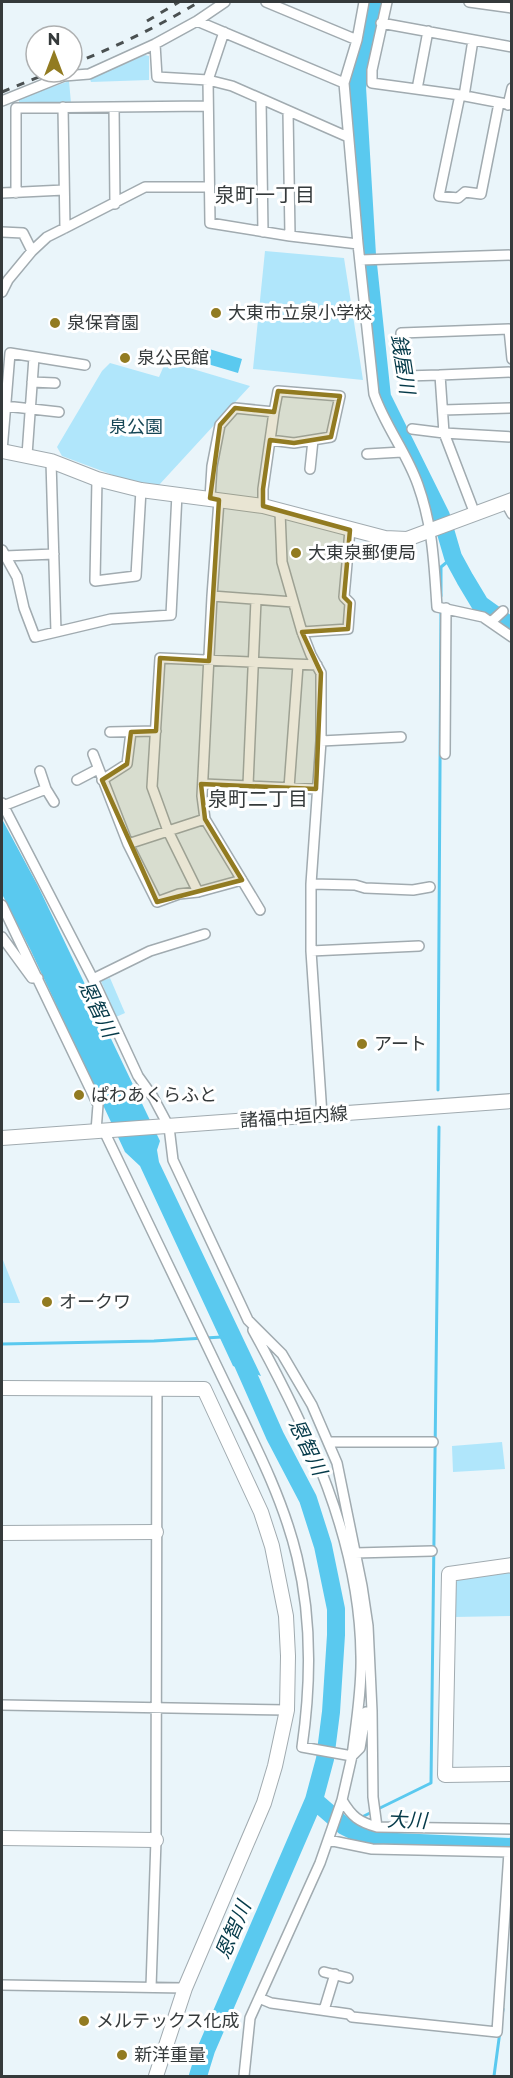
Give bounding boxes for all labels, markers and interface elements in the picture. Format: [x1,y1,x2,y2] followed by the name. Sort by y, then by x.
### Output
[24,24,84,84] north arrow
[48,30,60,49] text: N
[215,183,315,207] district label: 泉町一丁目
[228,302,372,324] place label: 大東市立泉小学校
[209,306,223,320] marker: 大東市立泉小学校
[67,312,139,334] place label: 泉保育園
[48,316,62,330] marker: 泉保育園
[386,332,420,397] water label: 銭屋川
[137,347,209,369] place label: 泉公民館
[118,351,132,365] marker: 泉公民館
[109,416,163,438] park label: 泉公園
[308,542,416,564] place label: 大東泉郵便局
[289,546,303,560] marker: 大東泉郵便局
[208,787,308,811] district label: 泉町二丁目
[74,977,123,1043] water label: 恩智川
[374,1033,427,1055] place label: アート
[355,1037,369,1051] marker: アート
[91,1084,217,1106] place label: ぱわあくらふと
[72,1088,86,1102] marker: ぱわあくらふと
[239,1102,349,1132] street label: 諸福中垣内線
[59,1291,131,1313] place label: オークワ
[40,1295,54,1309] marker: オークワ
[284,1415,333,1481] water label: 恩智川
[387,1807,429,1833] water label: 大川
[210,1896,257,1962] water label: 恩智川
[96,2010,239,2032] place label: メルテックス化成
[77,2014,91,2028] marker: メルテックス化成
[134,2044,206,2066] place label: 新洋重量
[115,2048,129,2062] marker: 新洋重量

